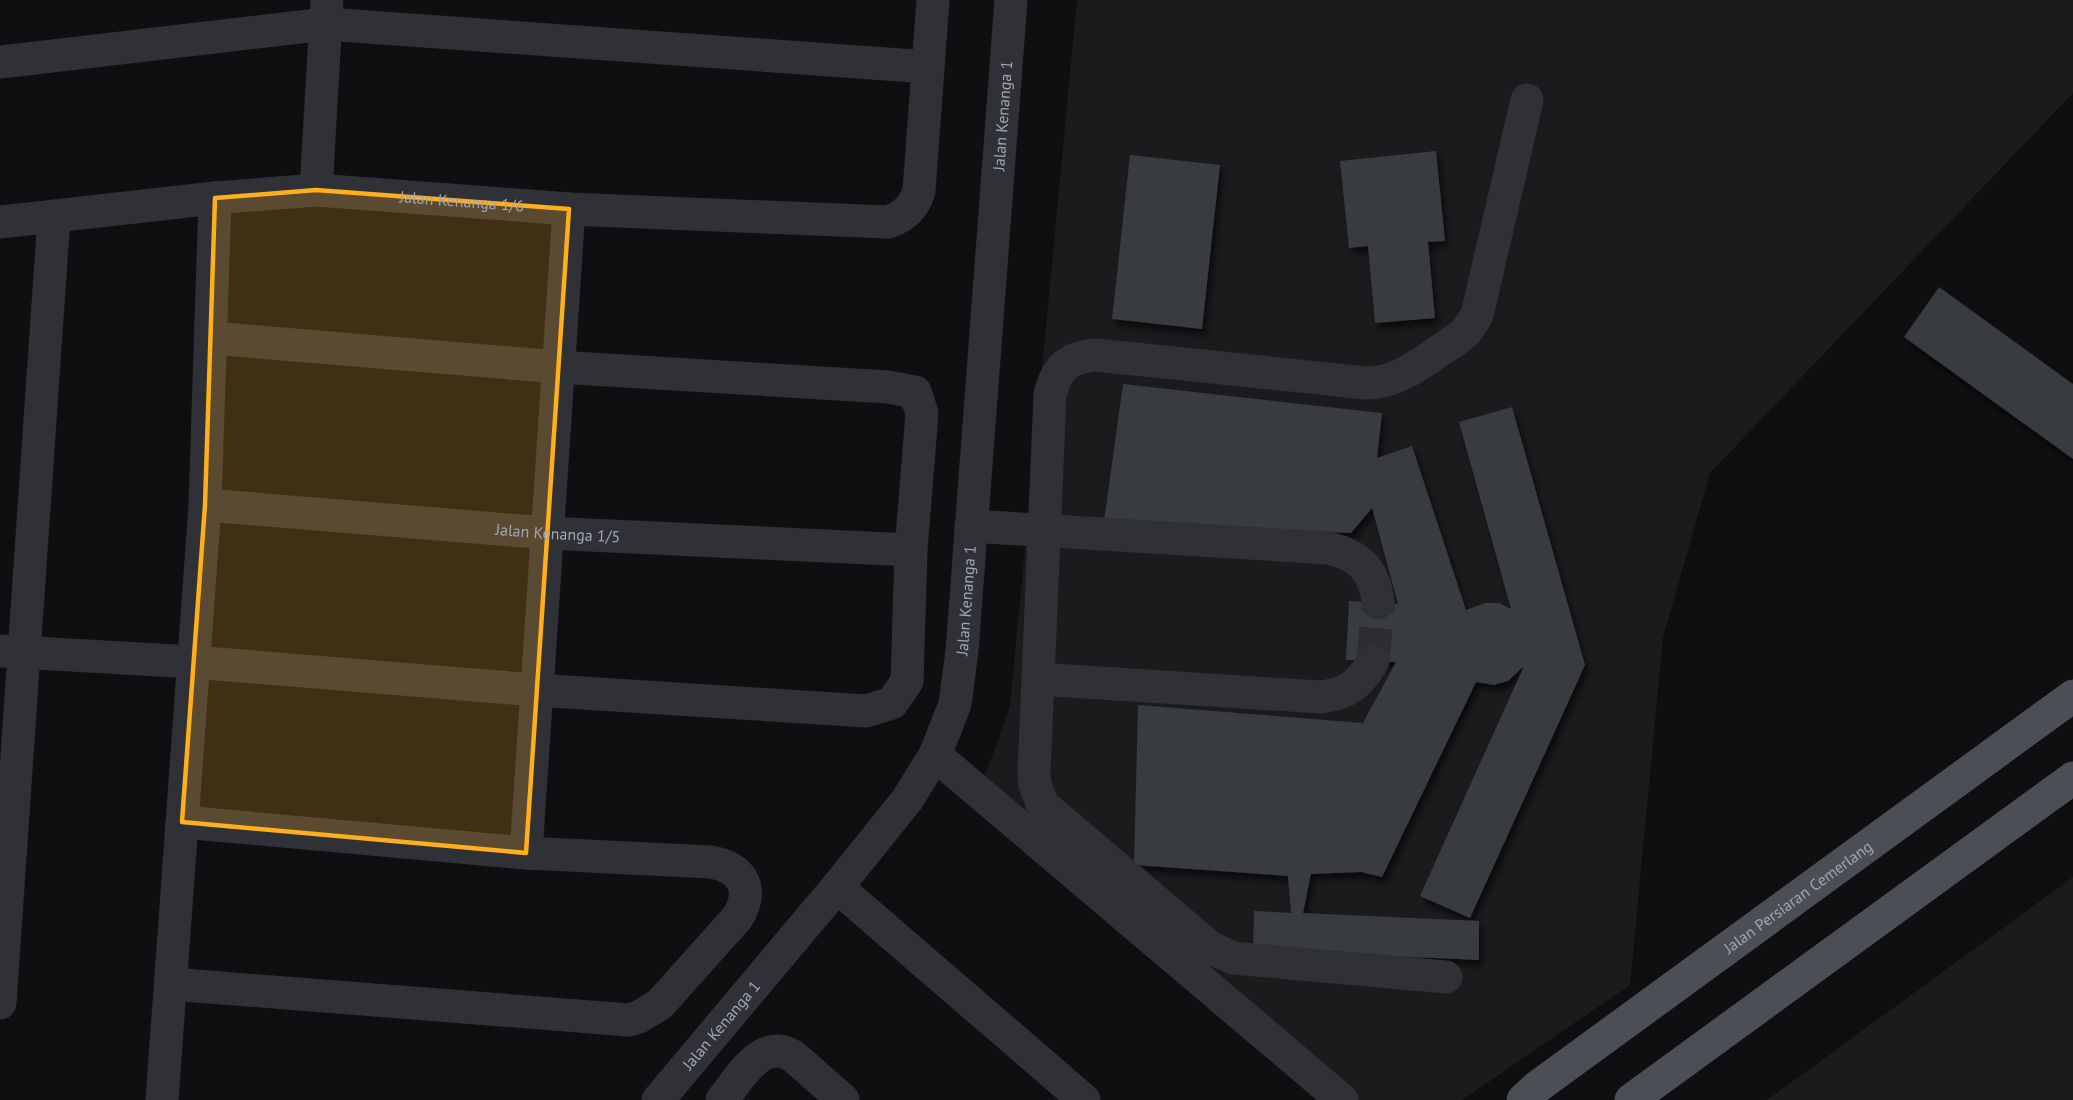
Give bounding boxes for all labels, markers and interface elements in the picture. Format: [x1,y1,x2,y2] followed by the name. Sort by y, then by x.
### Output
[988,60,1016,172] street label: Jalan Kenanga 1
[398,186,525,216] street label: Jalan Kenanga 1/6
[494,519,621,546] street label: Jalan Kenanga 1/5
[951,544,980,658] street label: Jalan Kenanga 1
[1719,836,1876,958] street label: Jalan Persiaran Cemerlang
[677,976,764,1074] street label: Jalan Kenanga 1

